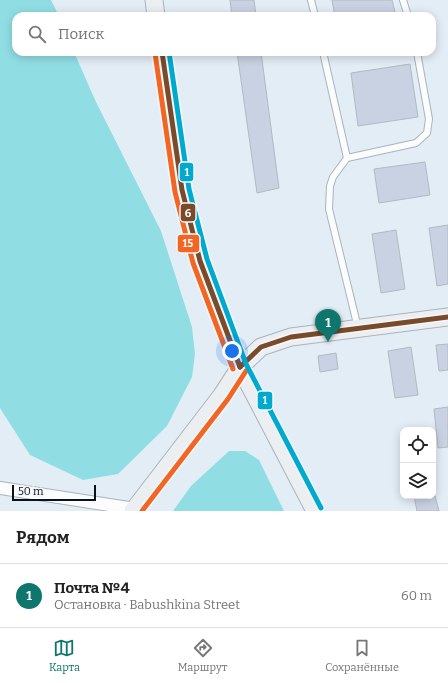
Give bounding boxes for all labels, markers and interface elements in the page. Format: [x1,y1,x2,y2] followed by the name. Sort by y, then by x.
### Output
[12,12,436,56] search box
[26,23,48,45] icon: search
[58,25,104,43] text: Поиск
[179,162,194,182] line badge: 1
[185,166,190,179] text: 1
[180,203,196,222] line badge: 6
[185,207,192,220] text: 6
[177,234,200,253] line badge: 15
[183,237,193,250] text: 15
[315,309,341,342] pin: 1
[222,341,242,361] your location
[257,391,273,410] line badge: 1
[263,394,268,407] text: 1
[400,427,436,499] map controls
[400,427,436,463] button: locate
[400,463,436,499] button: layers
[12,483,96,502] scale bar
[18,485,44,498] text: 50 m
[16,527,69,548] text: Рядом
[54,579,130,597] text: Почта №4
[26,588,32,603] text: 1
[401,588,432,603] text: 60 m
[54,597,240,612] text: Остановка · Babushkina Street
[49,637,80,674] tab: Карта
[178,637,227,674] tab: Маршрут
[325,637,399,674] tab: Сохранённые

